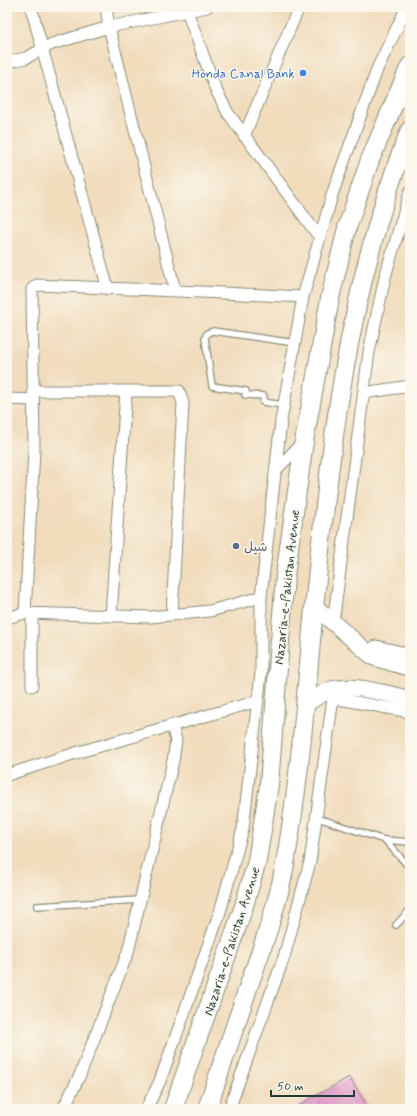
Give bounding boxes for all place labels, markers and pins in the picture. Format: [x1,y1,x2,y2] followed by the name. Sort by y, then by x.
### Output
[192,66,296,83] place label: Honda Canal Bank
[298,68,308,78] marker: Honda Canal Bank
[244,539,267,556] place label: شیل
[231,541,241,551] marker: شیل

